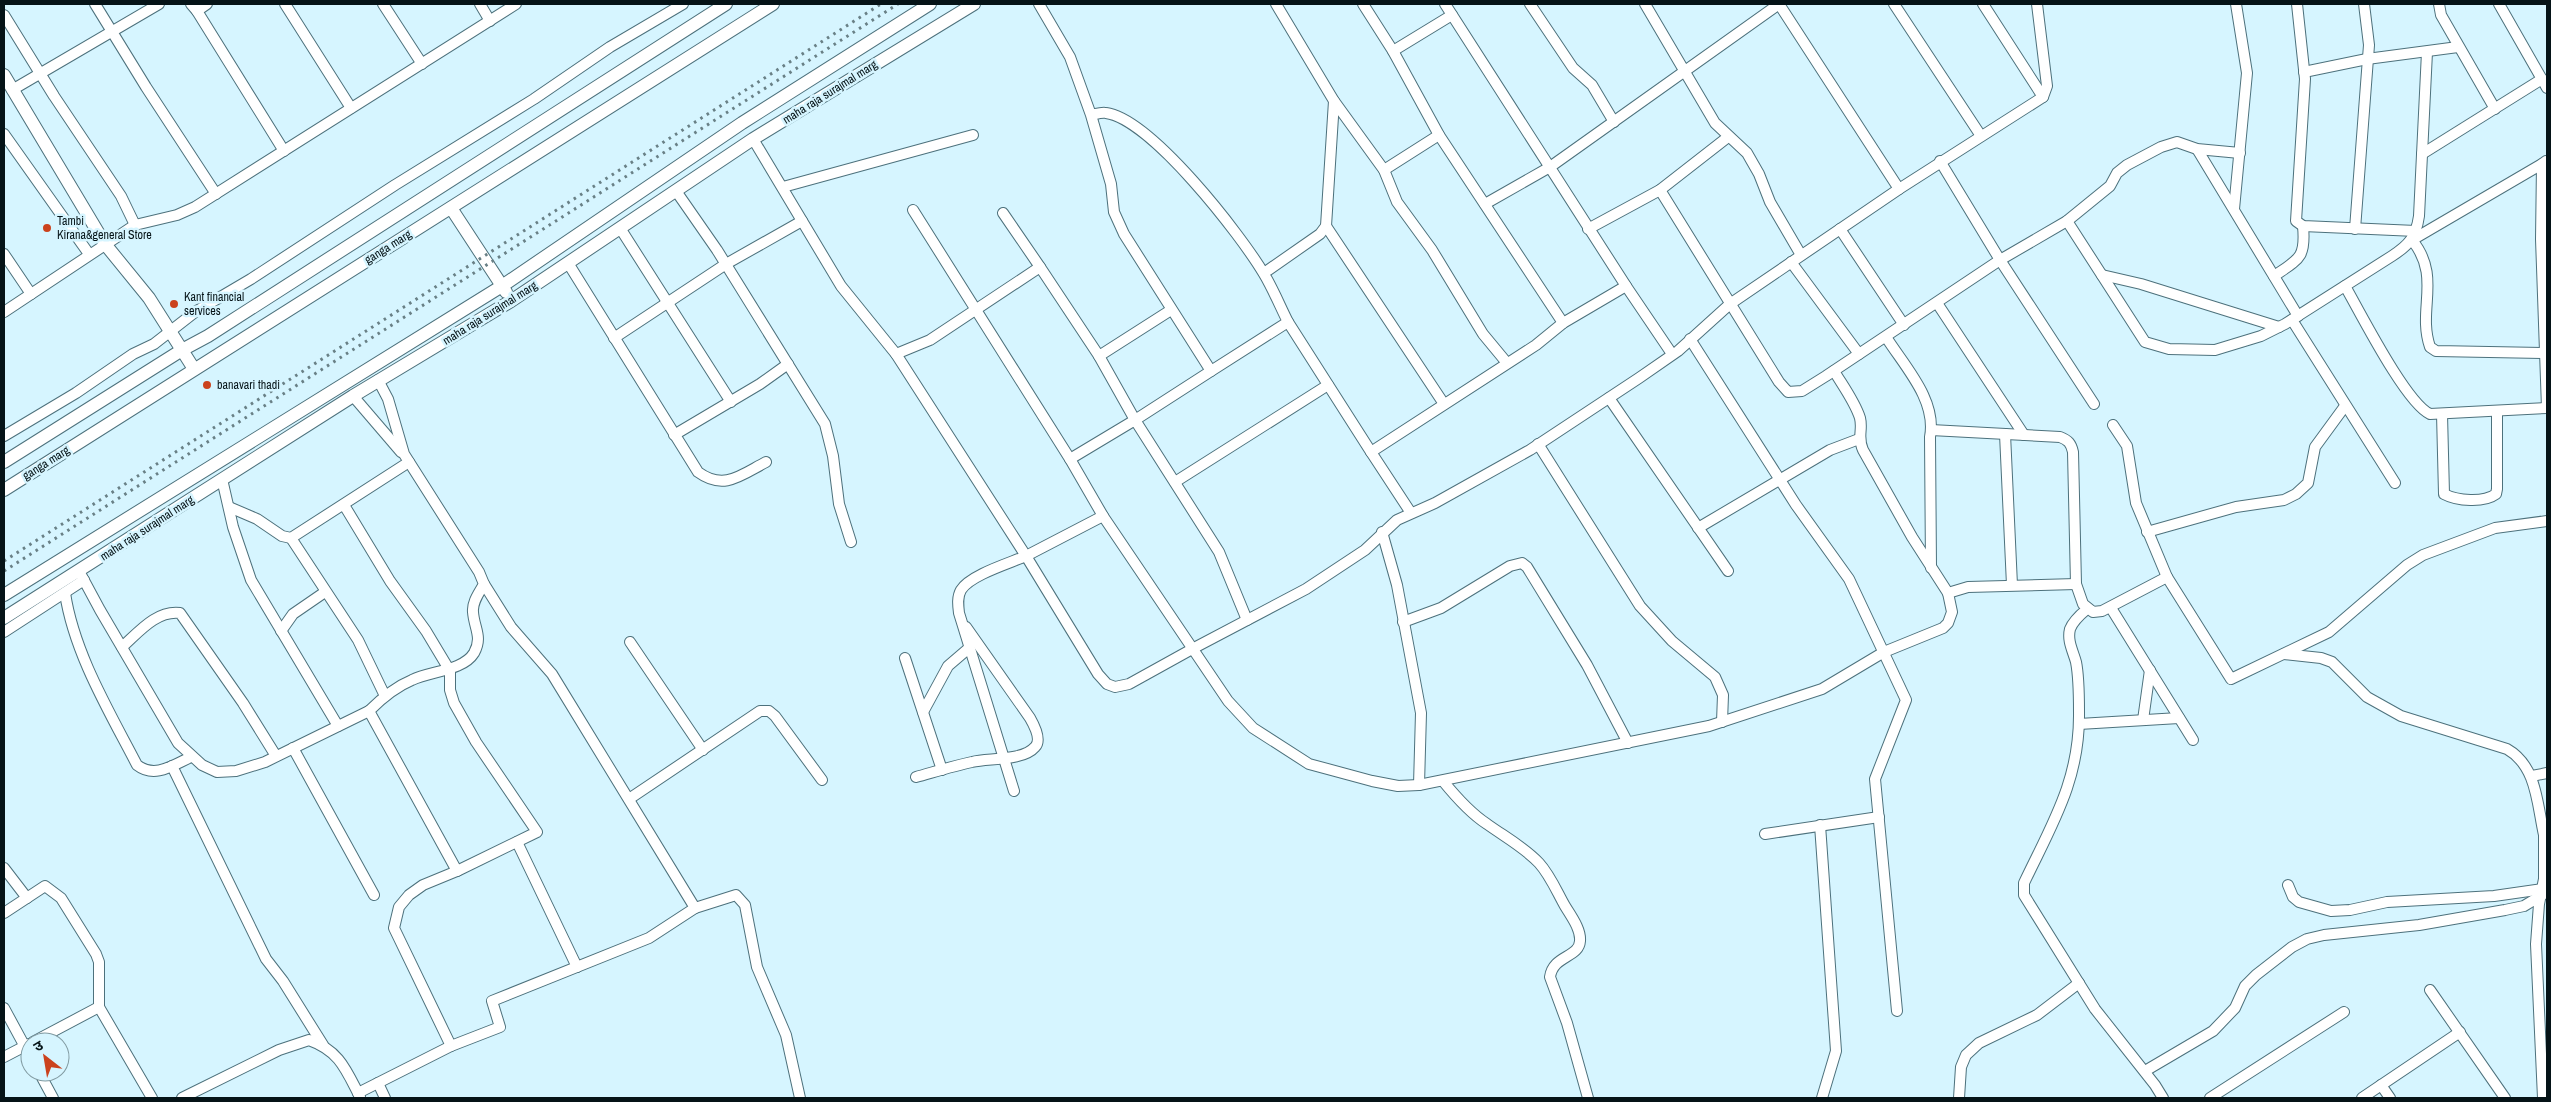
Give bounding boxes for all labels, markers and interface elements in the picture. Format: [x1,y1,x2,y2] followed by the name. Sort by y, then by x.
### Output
[780,56,881,128] street label: maha raja surajmal marg
[57,213,152,243] place label: Tambi Kirana&general Store
[41,222,53,234] marker: Tambi Kirana&general Store
[361,226,415,268] street label: ganga marg
[440,277,541,349] street label: maha raja surajmal marg
[184,289,244,319] place label: Kant financial services
[168,298,180,310] marker: Kant financial services
[217,377,280,393] place label: banavari thadi
[201,379,213,391] marker: banavari thadi
[19,442,73,484] street label: ganga marg
[97,491,197,564] street label: maha raja surajmal marg
[20,1032,70,1082] north arrow
[30,1036,47,1056] text: उ

